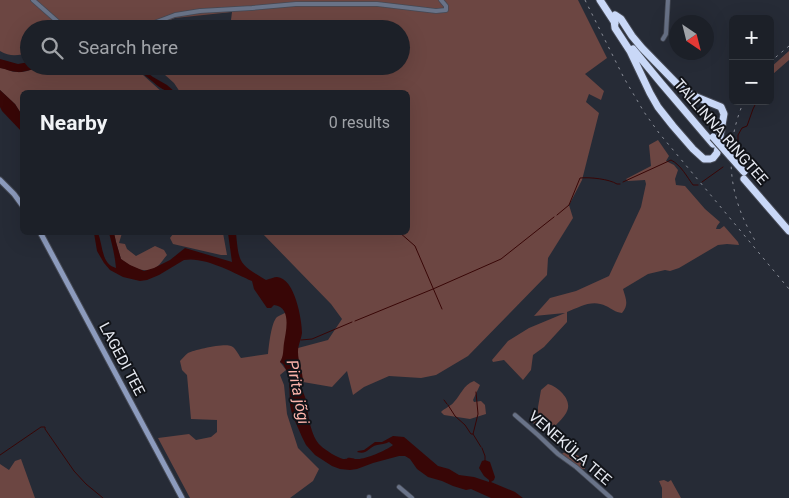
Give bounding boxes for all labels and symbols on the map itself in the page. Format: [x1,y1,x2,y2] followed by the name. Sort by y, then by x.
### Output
[669,15,714,60] north arrow
[670,76,772,189] street label: TALLINNA RINGTEE
[95,319,149,399] street label: LAGEDI TEE
[282,358,314,426] water label: Pirita jõgi
[525,407,615,489] street label: VENEKÜLA TEE

